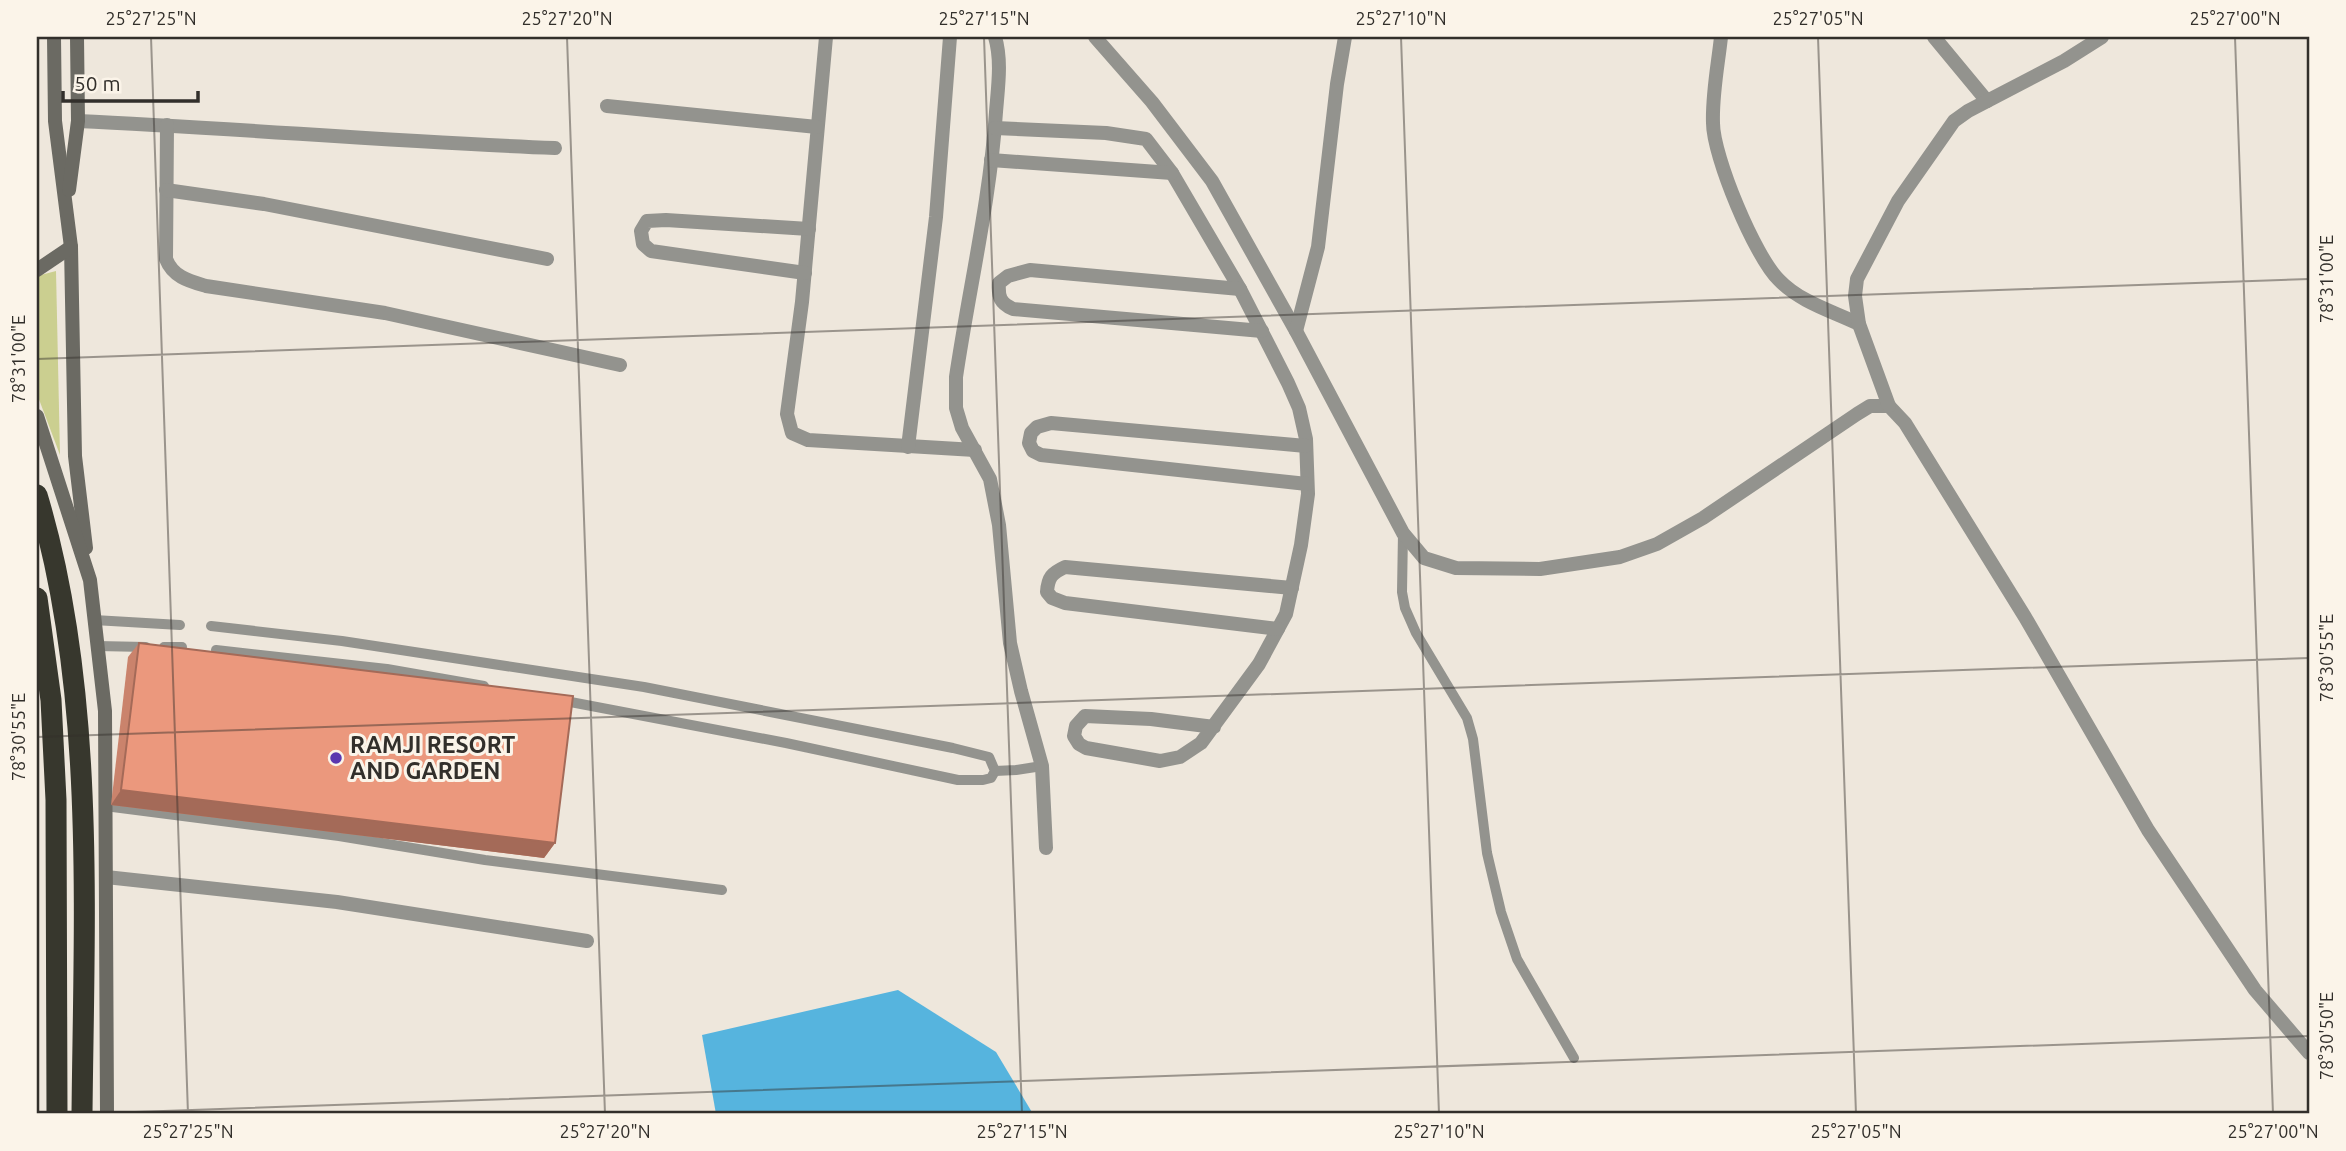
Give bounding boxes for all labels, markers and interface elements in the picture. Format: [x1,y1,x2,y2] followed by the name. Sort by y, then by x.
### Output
[105,8,197,28] text: 25°27'25"N
[521,8,613,28] text: 25°27'20"N
[938,8,1030,28] text: 25°27'15"N
[1355,8,1447,28] text: 25°27'10"N
[1772,8,1864,28] text: 25°27'05"N
[2189,8,2281,28] text: 25°27'00"N
[63,60,198,104] scale bar
[74,71,121,95] text: 50 m
[2316,235,2336,323] text: 78°31'00"E
[8,315,28,403] text: 78°31'00"E
[2316,614,2336,702] text: 78°30'55"E
[8,693,28,781] text: 78°30'55"E
[350,732,516,783] place label: RAMJI RESORT AND GARDEN
[328,750,344,766] marker: RAMJI RESORT AND GARDEN
[2316,992,2336,1080] text: 78°30'50"E
[142,1121,234,1141] text: 25°27'25"N
[559,1121,651,1141] text: 25°27'20"N
[976,1121,1068,1141] text: 25°27'15"N
[1393,1121,1485,1141] text: 25°27'10"N
[1810,1121,1902,1141] text: 25°27'05"N
[2227,1121,2319,1141] text: 25°27'00"N

